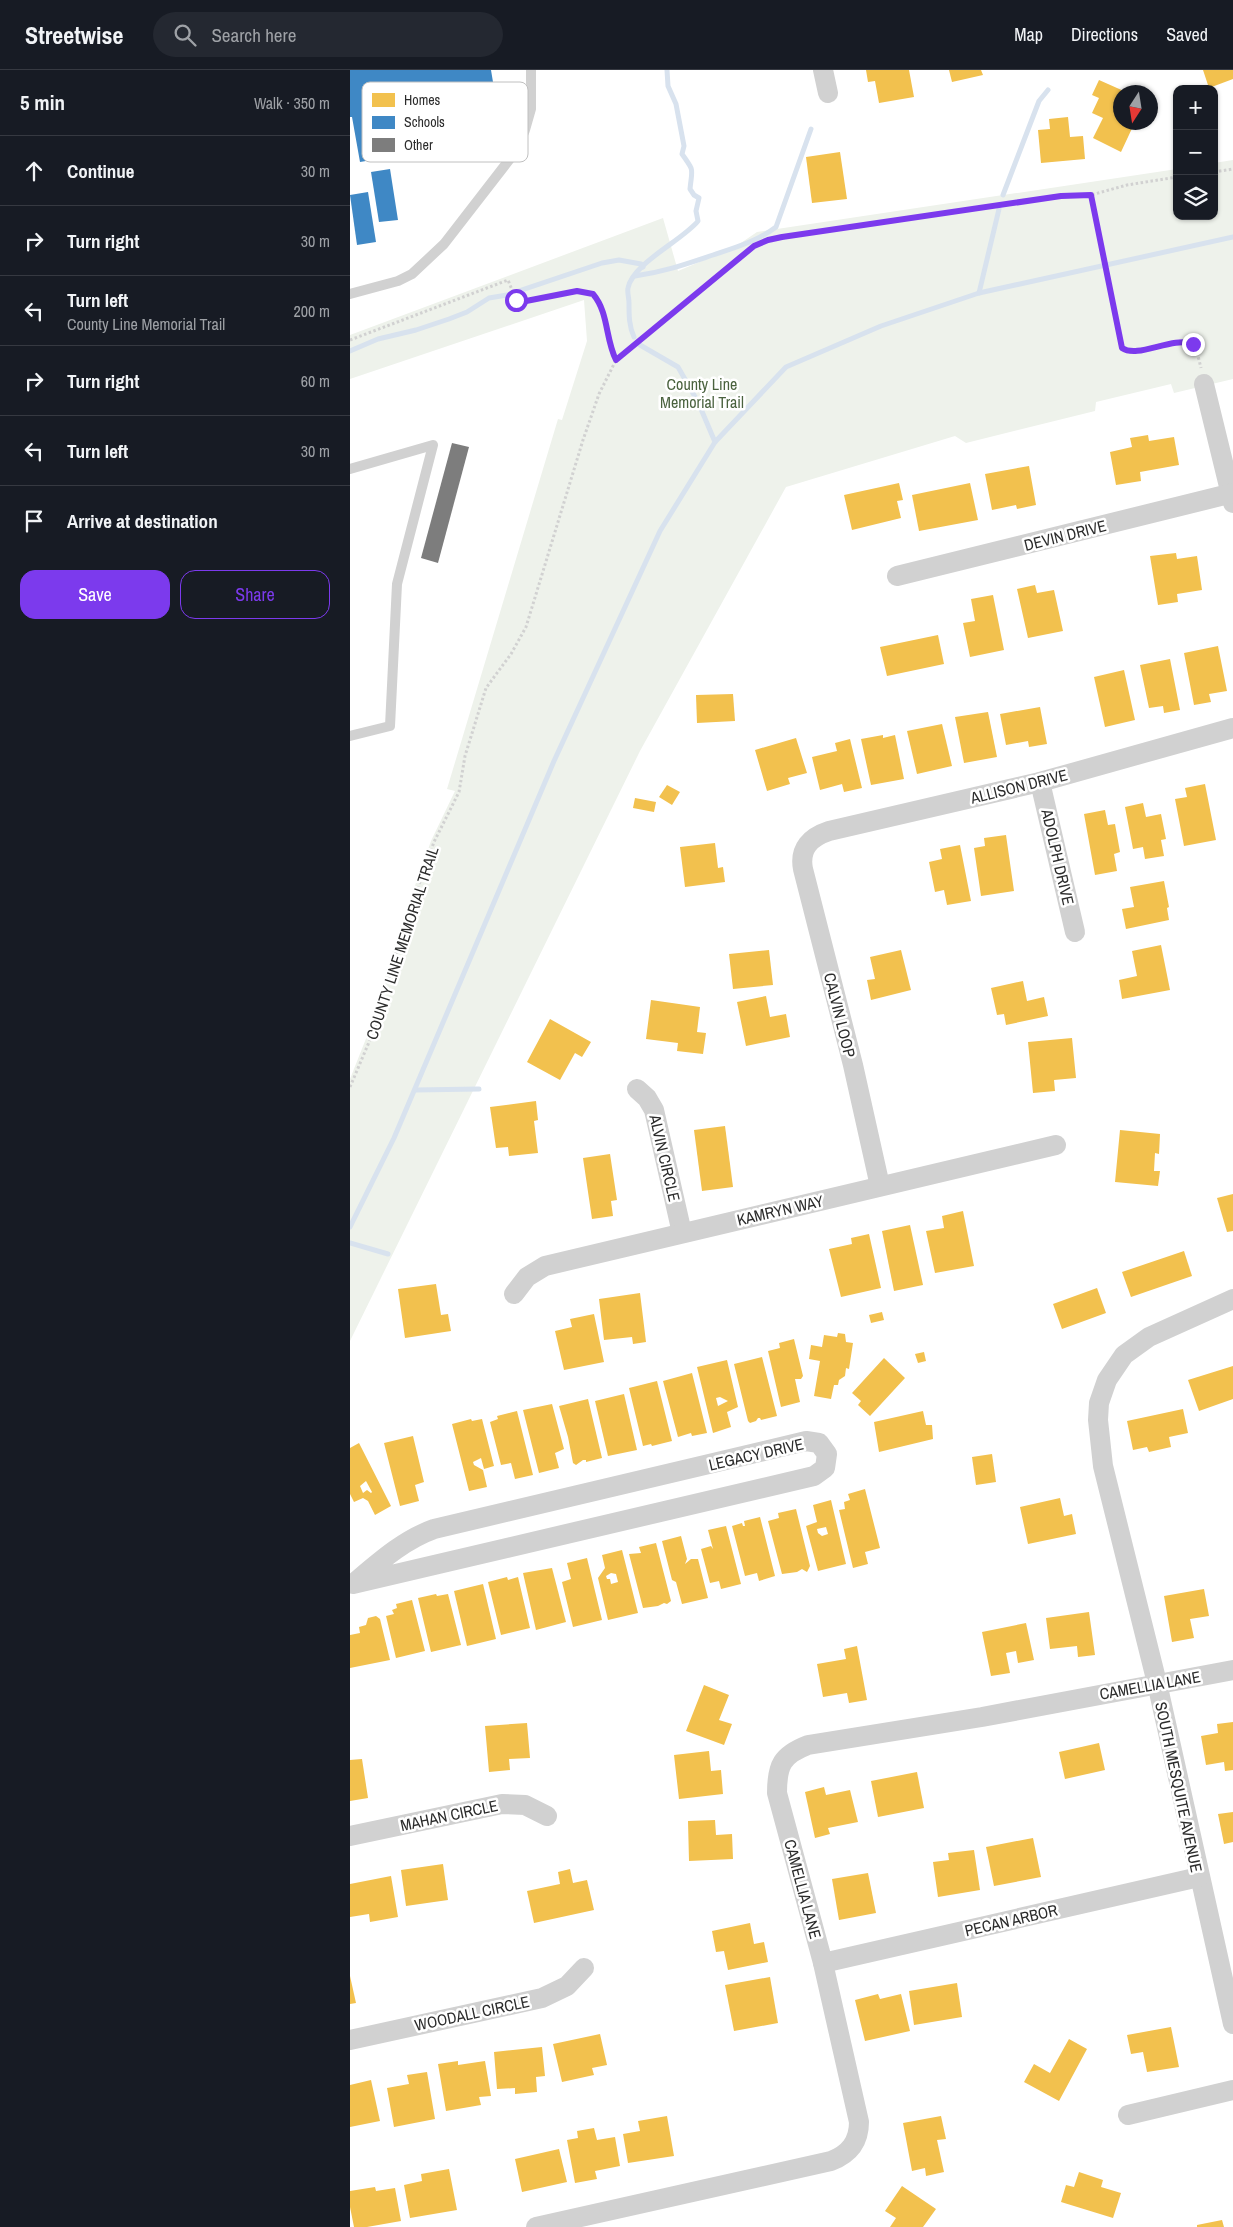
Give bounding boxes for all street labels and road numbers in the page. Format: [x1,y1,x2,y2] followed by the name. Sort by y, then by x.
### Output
[1022,514,1108,556] street label: DEVIN DRIVE
[967,763,1070,809] street label: ALLISON DRIVE
[1036,806,1080,907] street label: ADOLPH DRIVE
[360,843,444,1042] street label: COUNTY LINE MEMORIAL TRAIL
[819,970,861,1060] street label: CALVIN LOOP
[644,1111,686,1204] street label: ALVIN CIRCLE
[735,1189,826,1231] street label: KAMRYN WAY
[706,1432,806,1476] street label: LEGACY DRIVE
[1098,1665,1202,1705] street label: CAMELLIA LANE
[1150,1700,1208,1874] street label: SOUTH MESQUITE AVENUE
[398,1794,500,1836] street label: MAHAN CIRCLE
[779,1837,827,1941] street label: CAMELLIA LANE
[962,1899,1060,1941] street label: PECAN ARBOR
[413,1990,531,2036] street label: WOODALL CIRCLE

